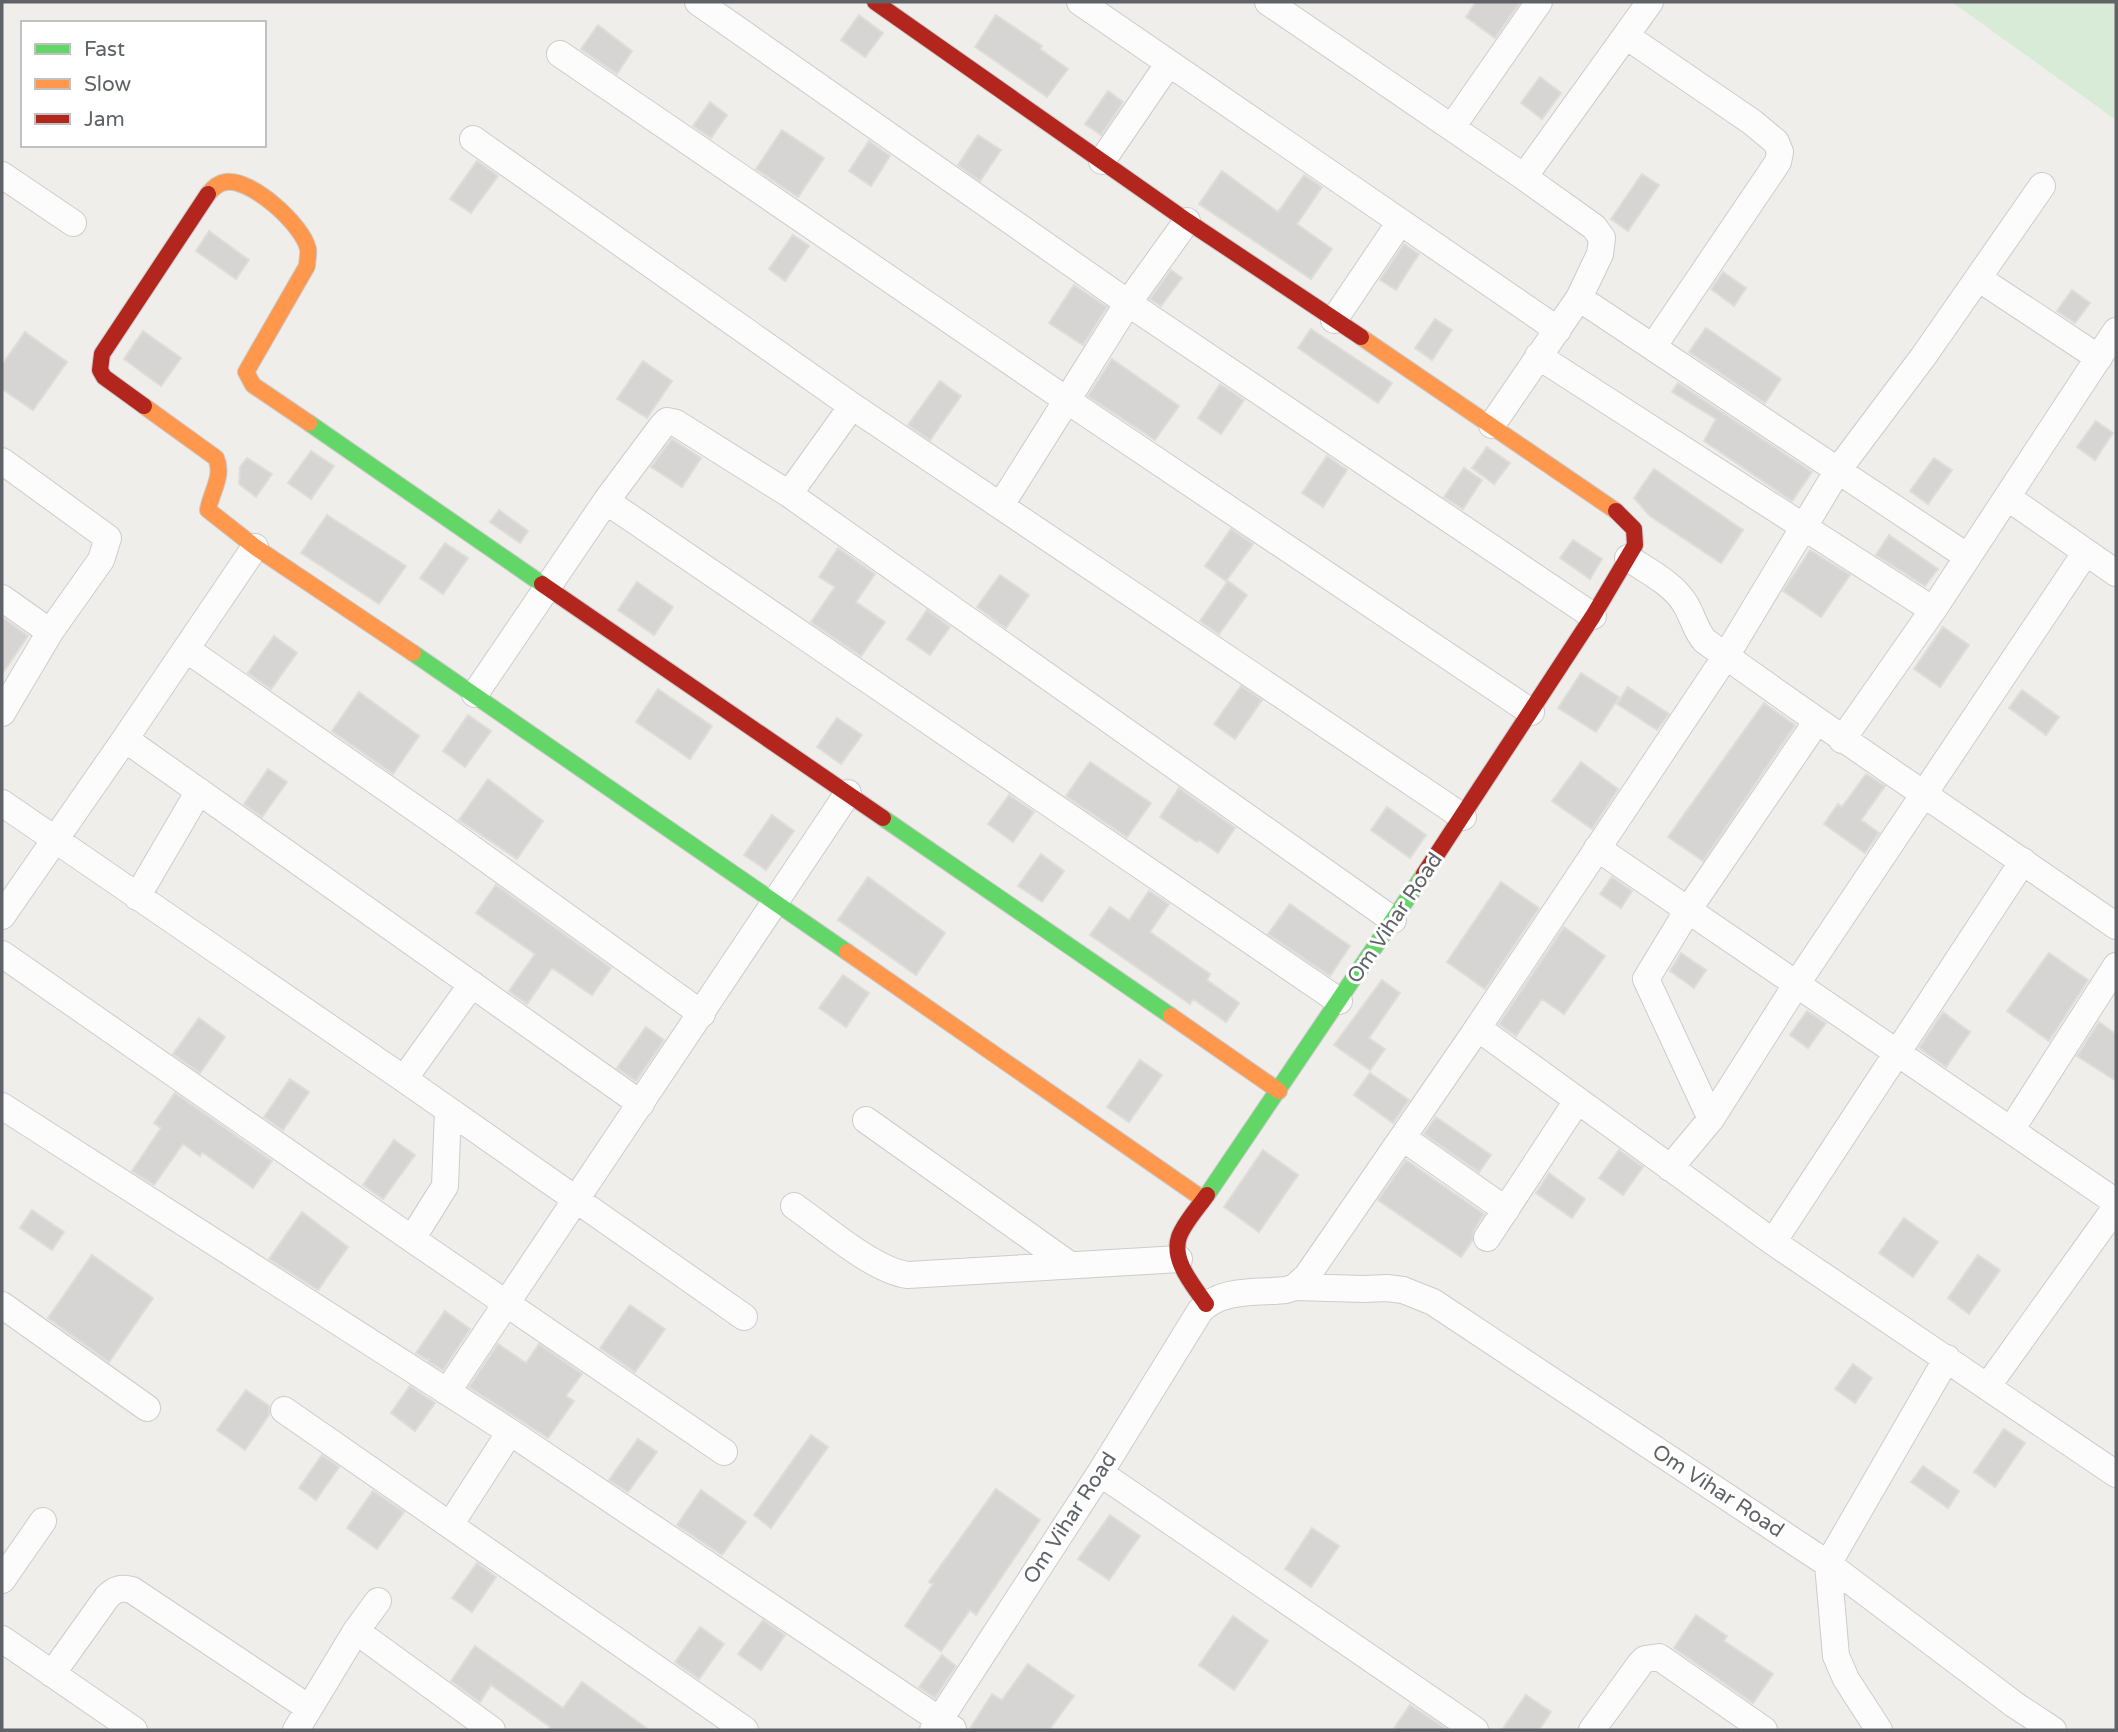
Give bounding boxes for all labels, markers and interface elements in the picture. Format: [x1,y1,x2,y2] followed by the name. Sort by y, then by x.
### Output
[21,21,266,147] legend
[84,37,125,62] text: Fast
[84,72,132,97] text: Slow
[84,107,125,132] text: Jam
[1342,848,1448,988] street label: Om Vihar Road
[1647,1439,1789,1543] street label: Om Vihar Road
[1018,1447,1122,1589] street label: Om Vihar Road

